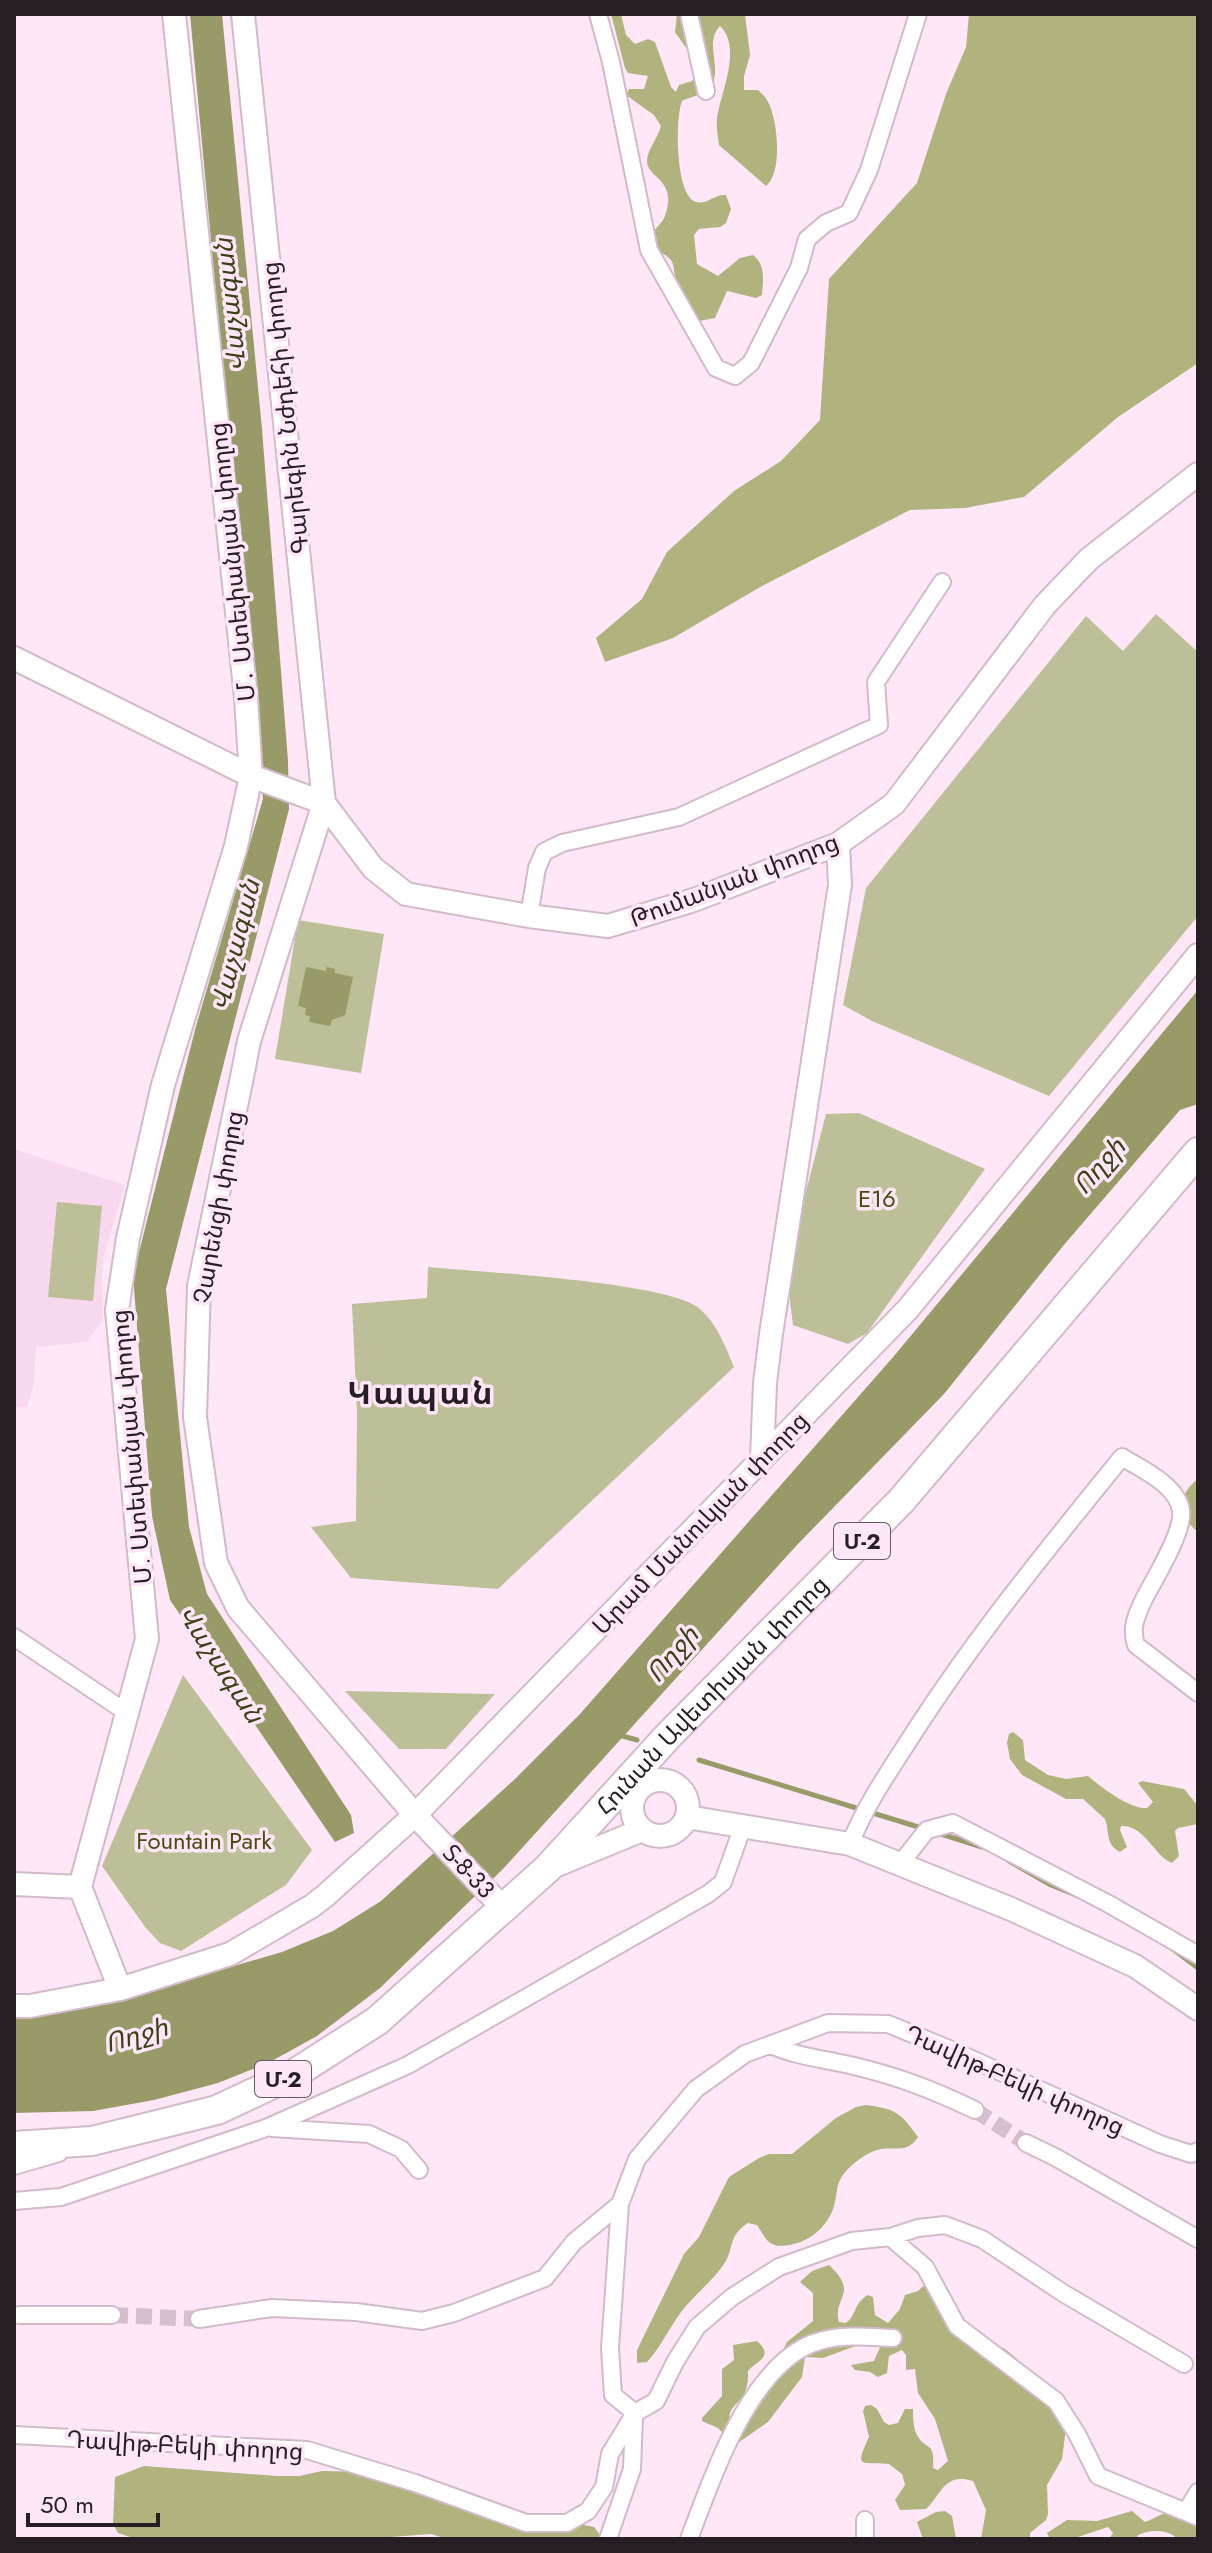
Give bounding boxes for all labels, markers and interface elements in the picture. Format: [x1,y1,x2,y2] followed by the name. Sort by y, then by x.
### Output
[204,235,256,374] water label: Վաչագան
[252,260,318,556] street label: Գարեգին Նժդեհի փողոց
[200,421,264,703] street label: Մ․ Ստեփանյան փողոց
[624,824,844,936] street label: Թումանյան փողոց
[200,874,270,1015] water label: Վաչագան
[184,1108,252,1306] street label: Չարենցի փողոց
[1064,1129,1135,1203] water label: Ողջի
[858,1181,896,1216] park label: E16
[102,1308,160,1586] street label: Մ. Ստեփանյան փողոց
[347,1370,495,1416] district label: Կապան
[584,1404,816,1642] street label: Արամ Մանուկյան փողոց
[834,1523,890,1559] road number: Մ-2
[587,1567,836,1823] street label: Հունան Ավետիսյան փողոց
[169,1597,274,1732] water label: Վաչագան
[637,1617,708,1691] water label: Ողջի
[136,1823,272,1858] park label: Fountain Park
[435,1836,503,1906] street label: Տ-8-33
[100,2008,173,2062] water label: Ողջի
[900,2016,1130,2144] street label: Դավիթ-Բեկի փողոց
[255,2061,311,2097] road number: Մ-2
[66,2421,304,2469] street label: Դավիթ-Բեկի փողոց
[28,2477,158,2527] scale bar
[40,2487,94,2522] text: 50 m

